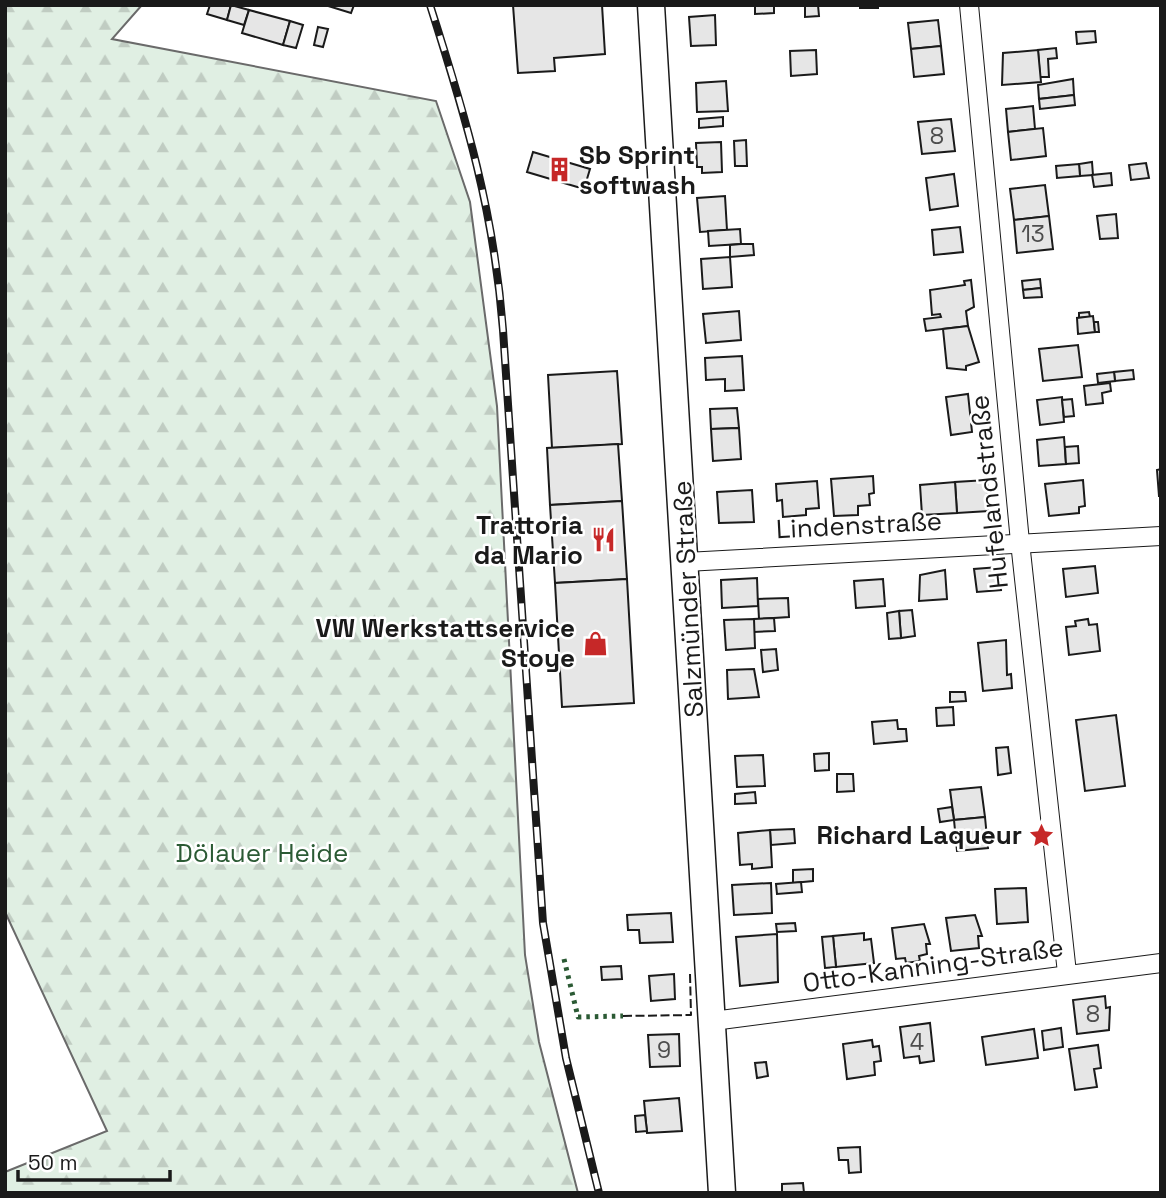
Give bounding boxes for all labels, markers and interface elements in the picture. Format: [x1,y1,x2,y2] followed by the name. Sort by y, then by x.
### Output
[930,121,944,151] house number: 8
[579,138,696,202] place label: Sb Sprint softwash
[545,156,573,184] building icon: Sb Sprint softwash
[1021,219,1045,249] house number: 13
[962,393,1016,591] street label: Hufelandstraße
[665,480,711,718] street label: Salzmünder Straße
[775,504,943,546] street label: Lindenstraße
[474,508,583,572] place label: Trattoria da Mario
[589,526,617,554] restaurant icon: Trattoria da Mario
[316,611,575,675] place label: VW Werkstattservice Stoye
[581,629,609,657] shop icon: VW Werkstattservice Stoye
[817,818,1022,852] place label: Richard Laqueur
[1028,821,1056,849] place icon: Richard Laqueur
[175,836,349,870] park label: Dölauer Heide
[800,930,1066,1000] street label: Otto-Kanning-Straße
[1086,999,1100,1029] house number: 8
[910,1027,924,1057] house number: 4
[657,1035,671,1065] house number: 9
[18,1138,170,1182] scale bar
[28,1149,78,1176] text: 50 m

